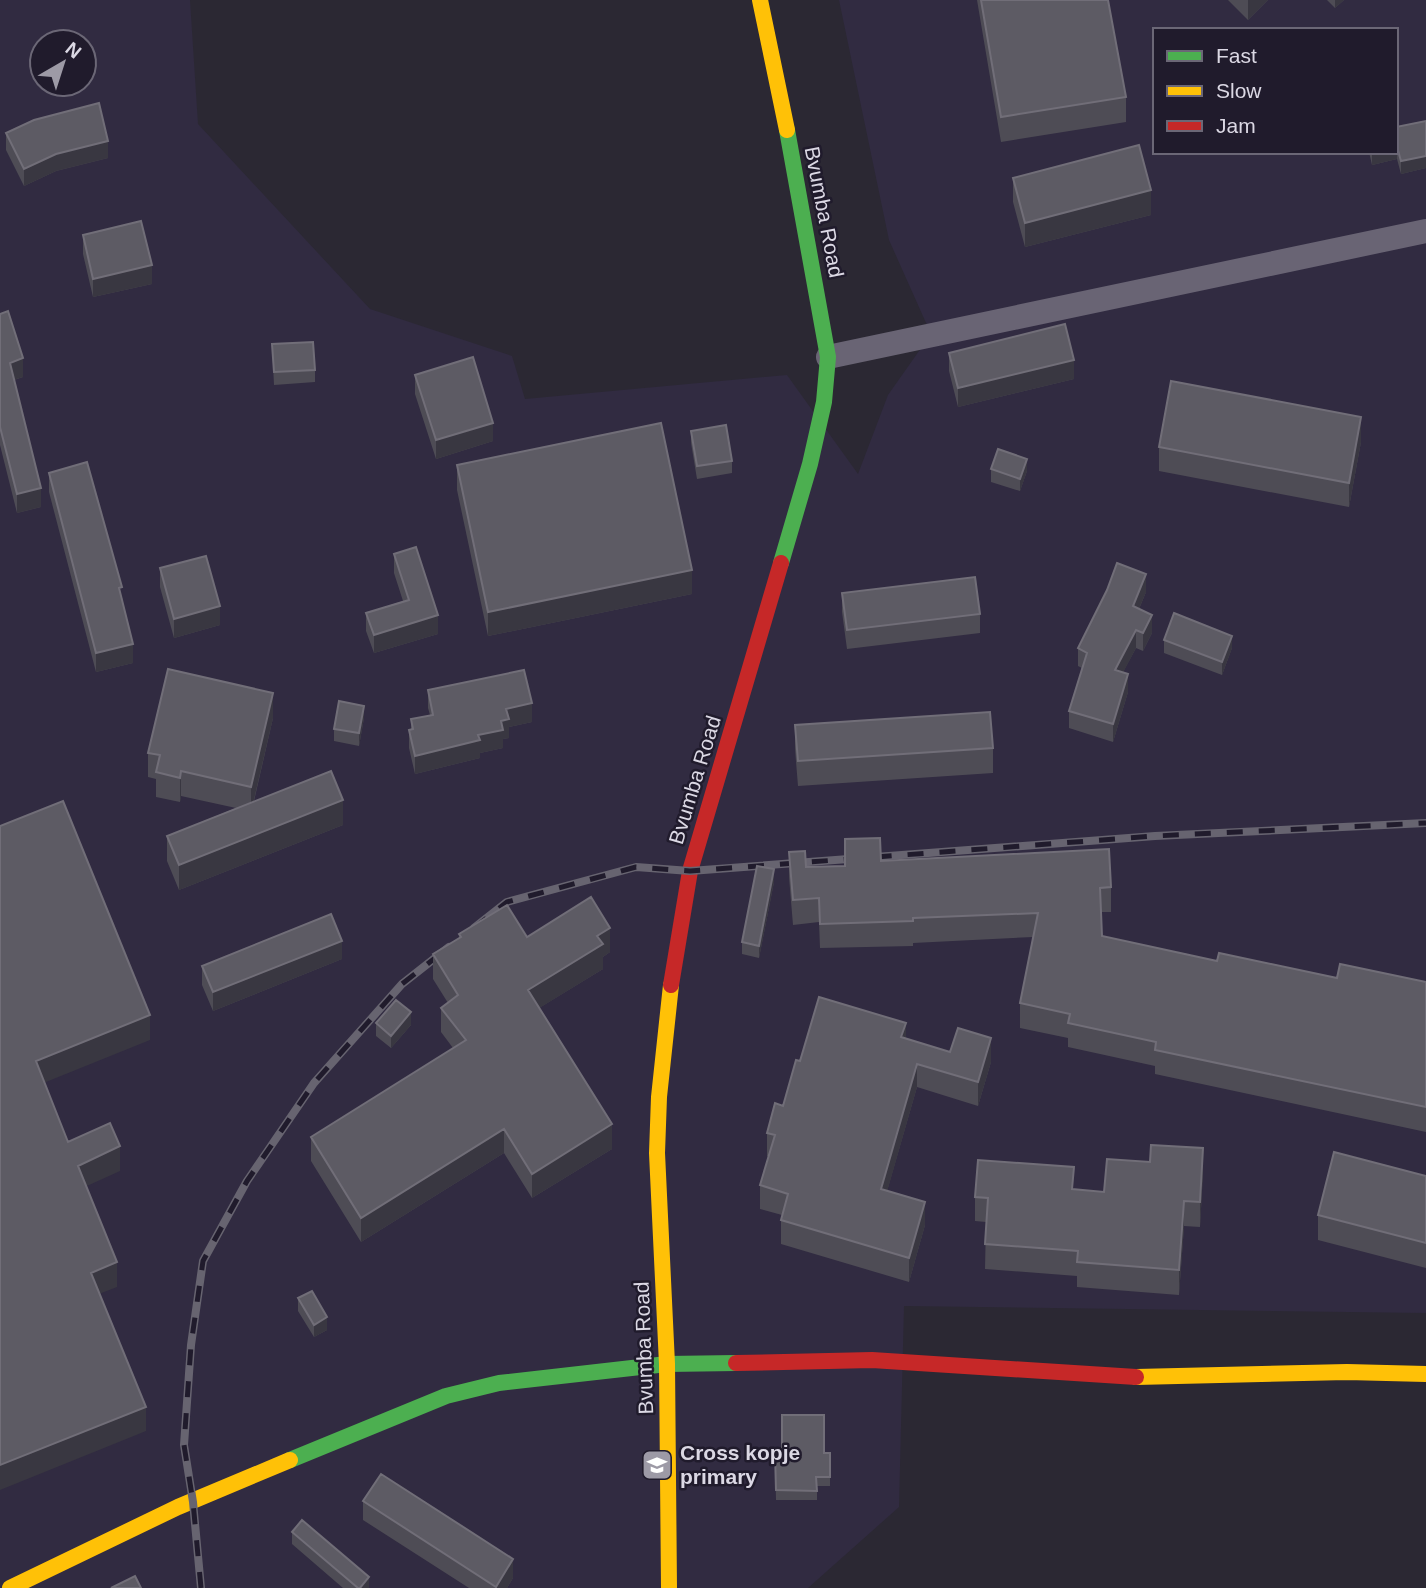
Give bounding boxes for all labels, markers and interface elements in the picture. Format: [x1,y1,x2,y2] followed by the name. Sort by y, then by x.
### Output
[28,28,98,98] north arrow
[1153,28,1398,154] legend
[61,38,85,63] text: N
[1216,44,1257,67] text: Fast
[1216,79,1262,102] text: Slow
[1216,114,1256,137] text: Jam
[801,144,848,279] street label: Bvumba Road
[664,713,725,847] street label: Bvumba Road
[630,1281,657,1415] street label: Bvumba Road
[680,1441,800,1488] place label: Cross kopje primary
[640,1448,674,1482] school or university icon: Cross kopje primary

